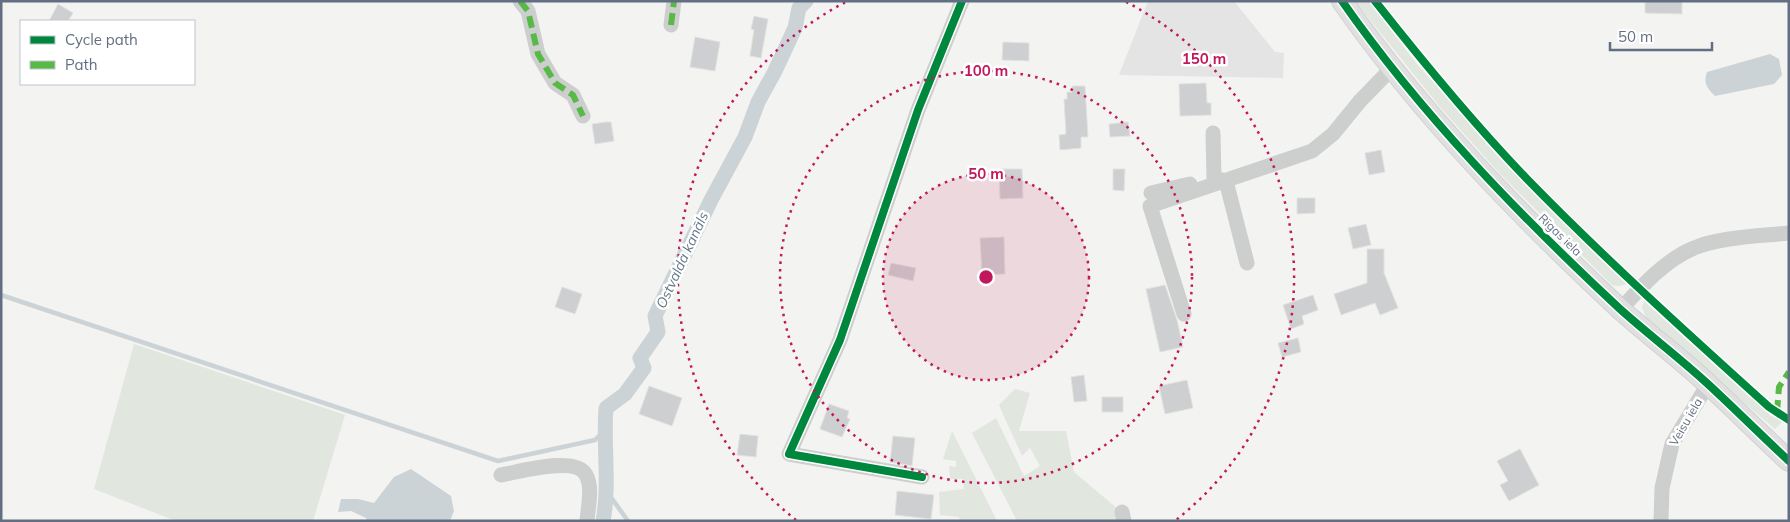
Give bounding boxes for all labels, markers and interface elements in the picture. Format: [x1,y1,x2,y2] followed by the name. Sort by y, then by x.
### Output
[20,20,195,85] legend
[1610,20,1712,52] scale bar
[1618,27,1653,46] text: 50 m
[65,30,138,49] text: Cycle path
[1182,49,1226,68] text: 150 m
[65,55,97,74] text: Path
[964,61,1008,80] text: 100 m
[968,164,1004,183] text: 50 m
[652,209,712,311] water label: Ostvalda kanāls
[1536,210,1585,259] street label: Rīgas iela
[977,268,995,286] centre of rings
[1666,395,1705,448] street label: Veisu iela

